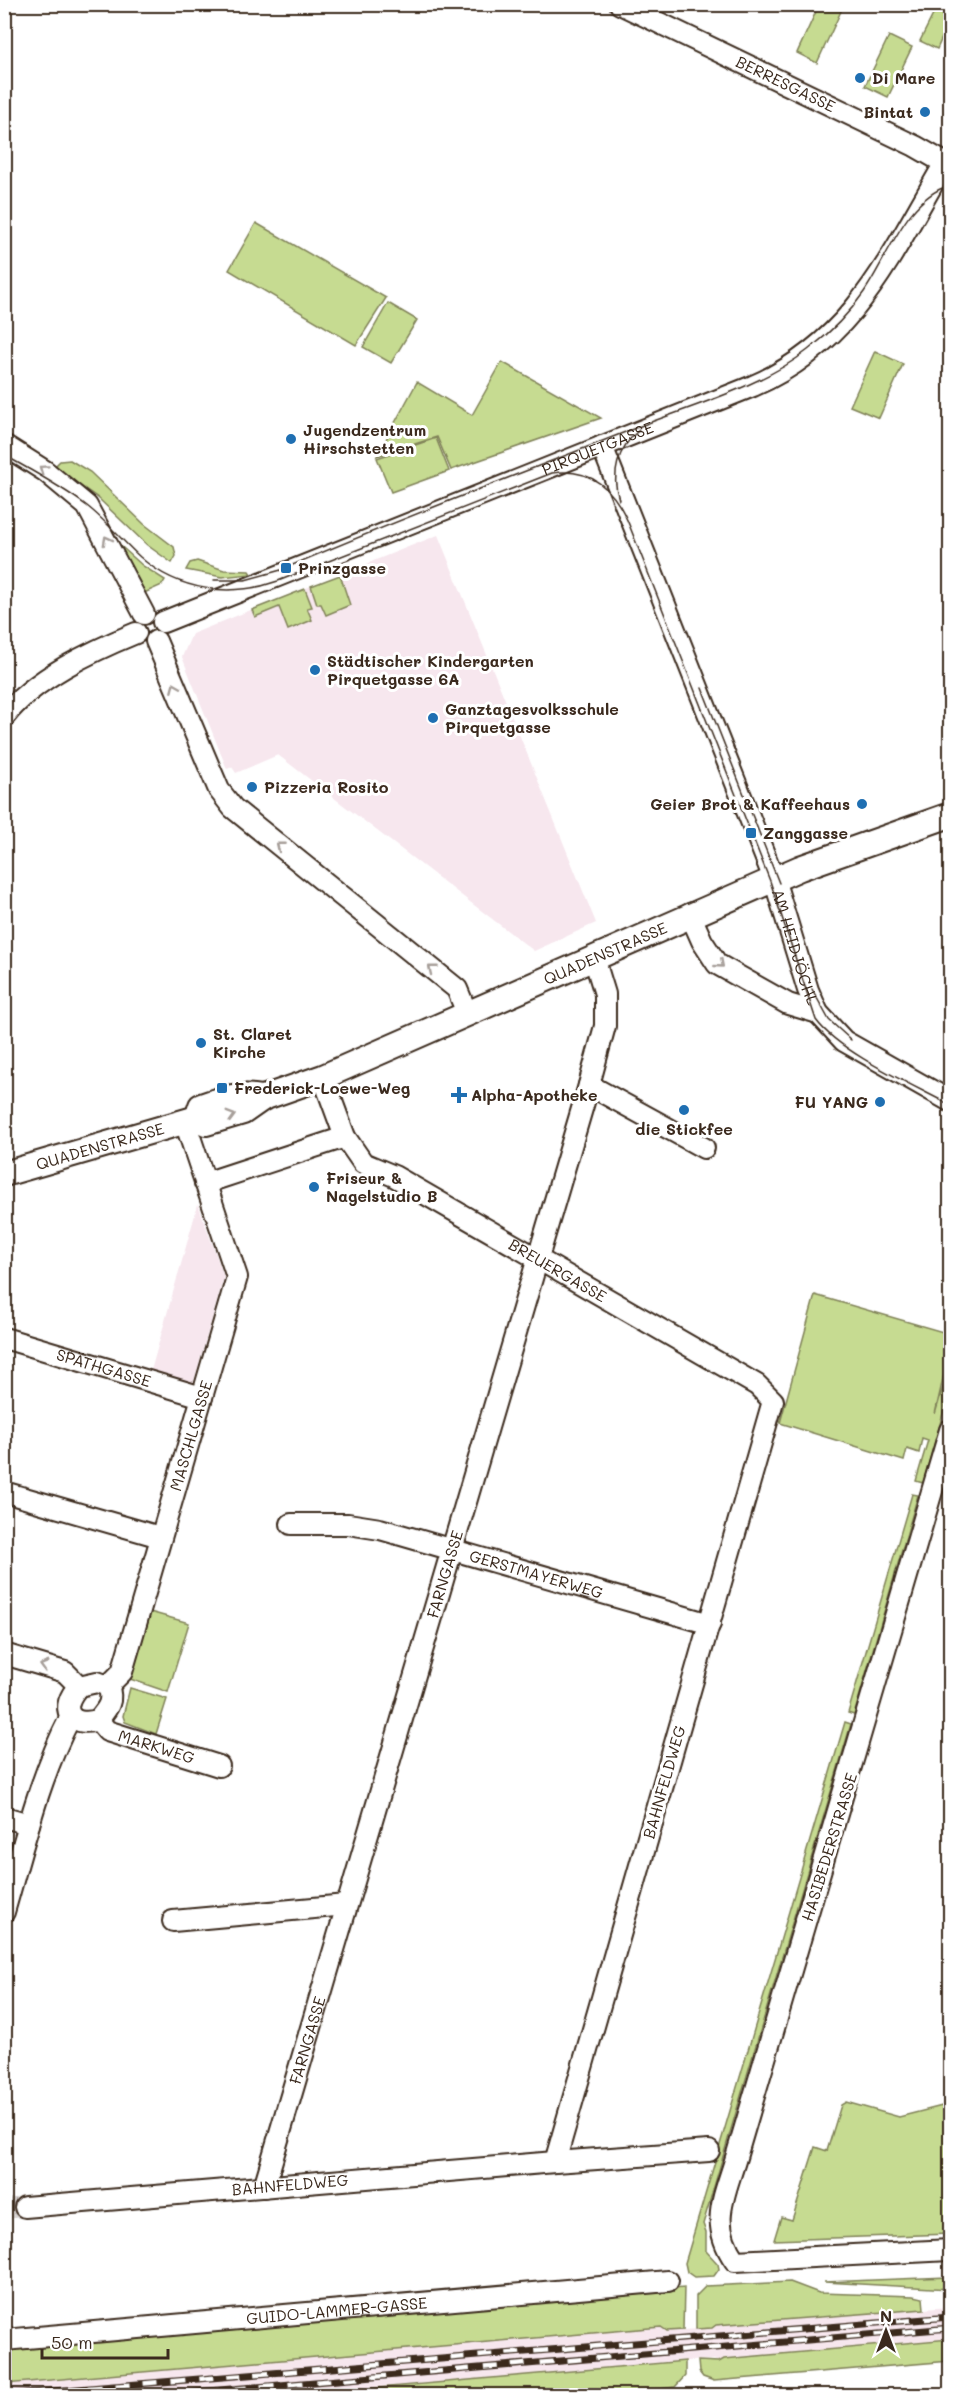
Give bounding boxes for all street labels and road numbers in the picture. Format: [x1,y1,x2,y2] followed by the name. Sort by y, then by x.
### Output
[733,50,839,116] street label: BERRESGASSE
[538,416,656,479] street label: PIRQUETGASSE
[768,886,824,1008] street label: AM HEIDJÖCHL
[540,917,670,989] street label: QUADENSTRASSE
[33,1117,167,1174] street label: QUADENSTRASSE
[505,1233,611,1306] street label: BREUERGASSE
[54,1343,154,1391] street label: SPÄTHGASSE
[164,1378,216,1493] street label: MASCHLGASSE
[421,1528,467,1620] street label: FARNGASSE
[467,1544,606,1603] street label: GERSTMAYERWEG
[637,1723,690,1841] street label: BAHNFELDWEG
[116,1724,198,1768] street label: MARKWEG
[796,1770,861,1924] street label: HASIBEDERSTRASSE
[284,1994,330,2086] street label: FARNGASSE
[231,2169,349,2199] street label: BAHNFELDWEG
[245,2291,428,2328] street label: GUIDO-LAMMER-GASSE

